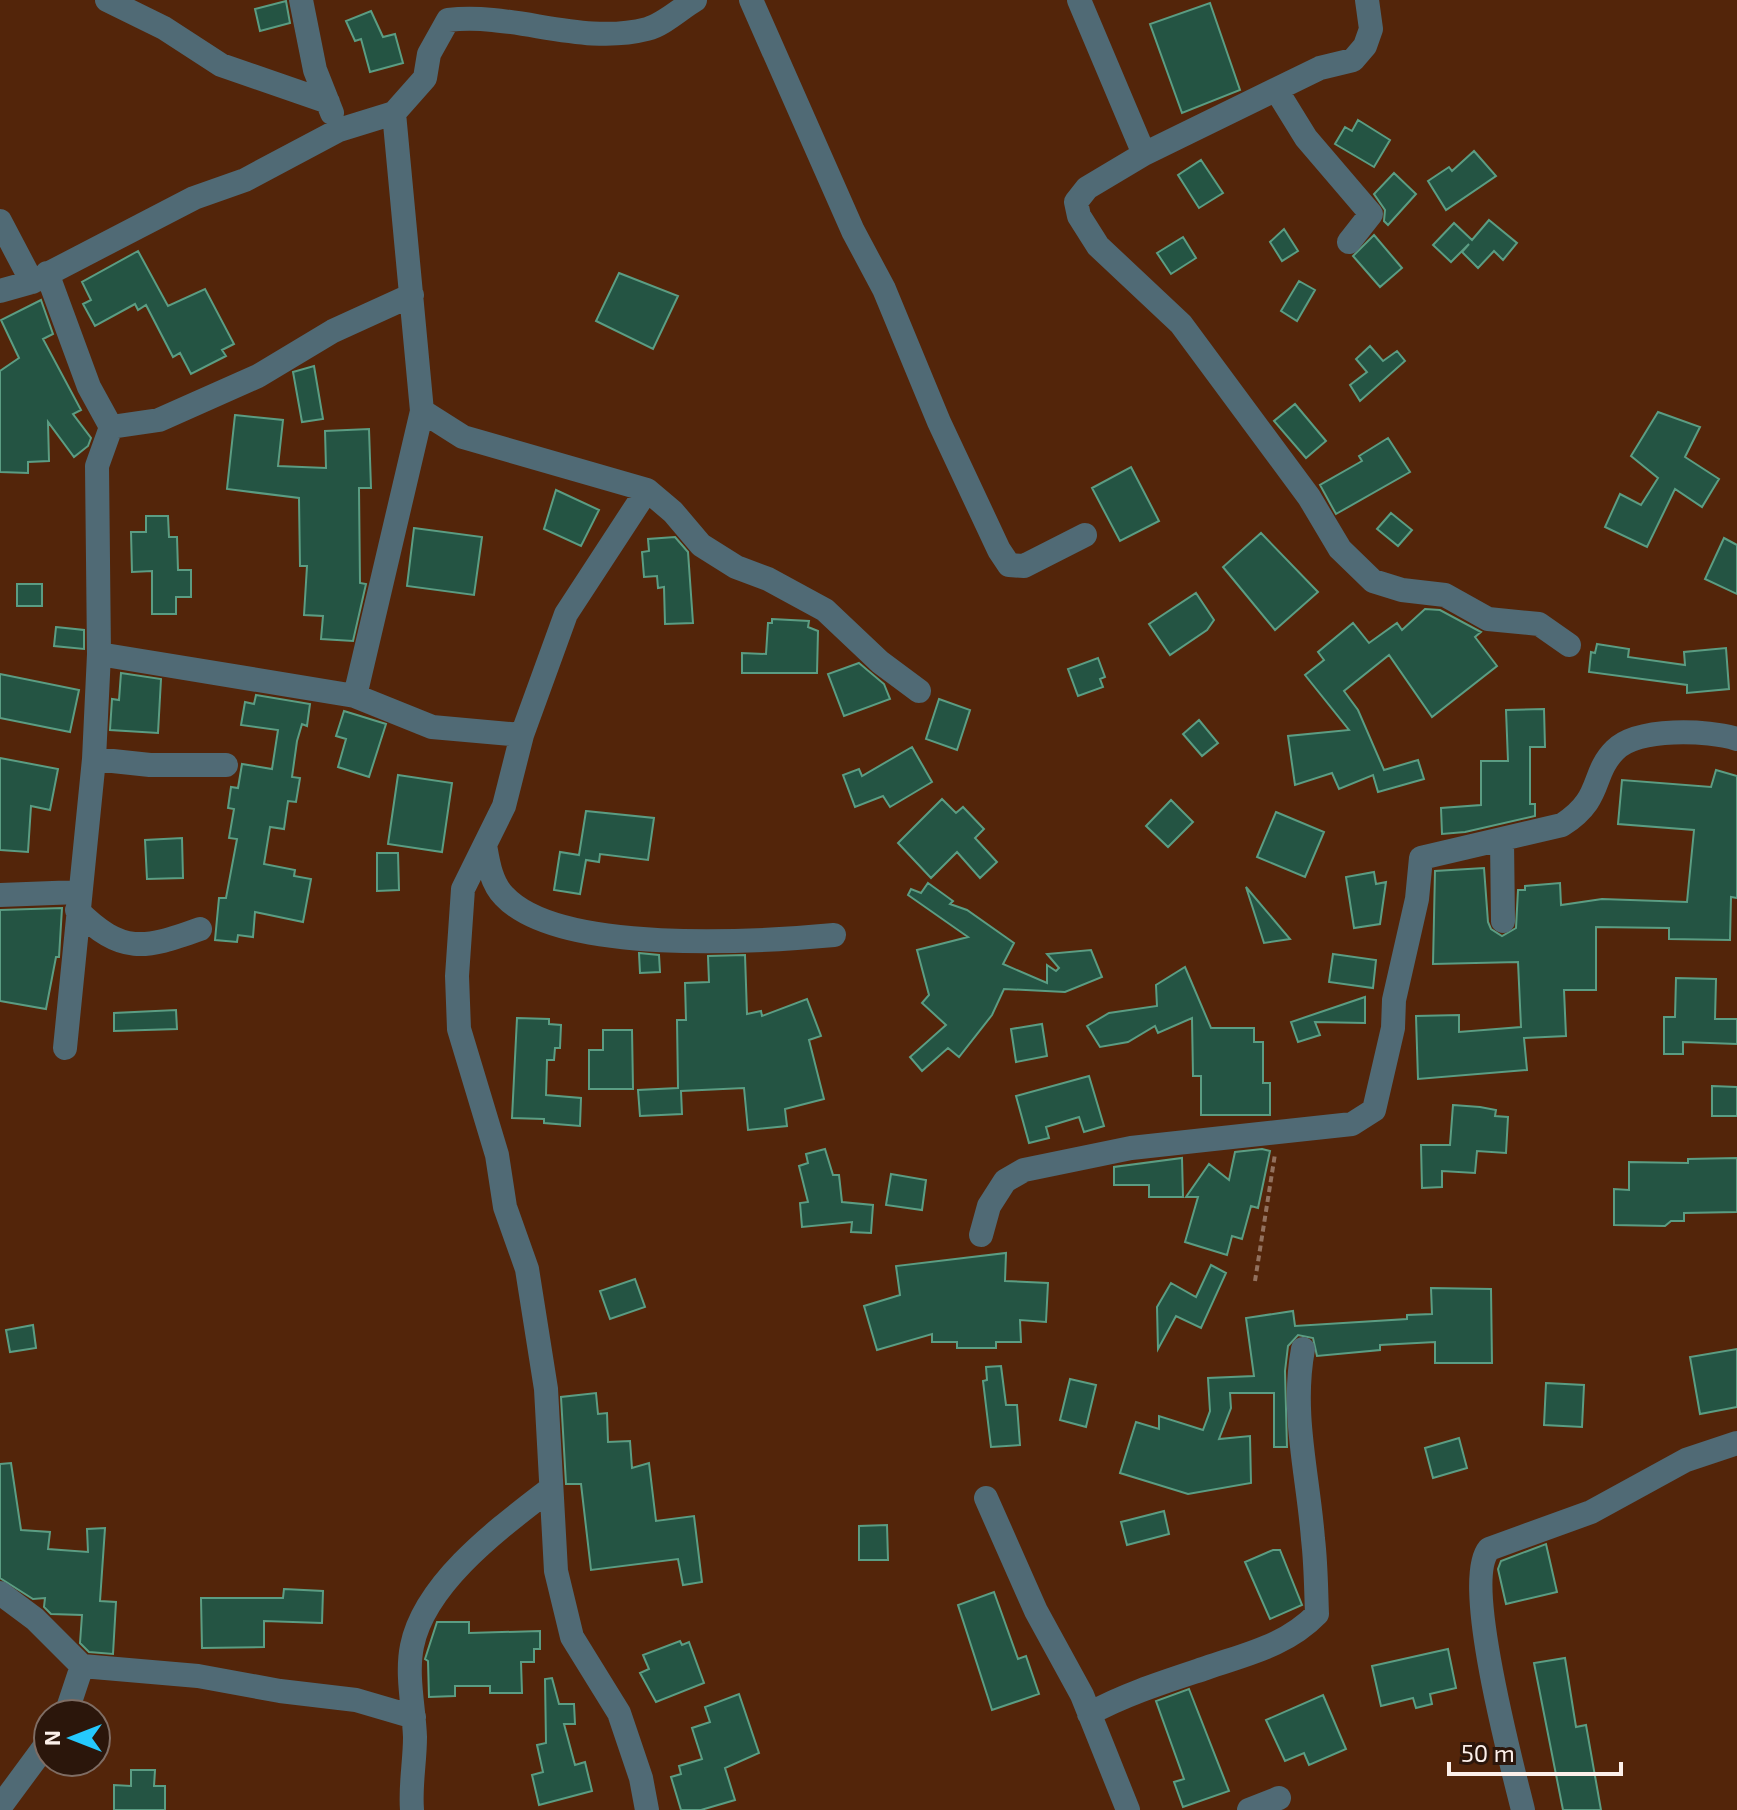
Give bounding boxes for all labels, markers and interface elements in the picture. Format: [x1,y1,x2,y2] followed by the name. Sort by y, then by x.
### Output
[32,1698,112,1778] north arrow
[1449,1726,1621,1776] scale bar
[38,1730,64,1746] text: N
[1461,1738,1515,1767] text: 50 m

